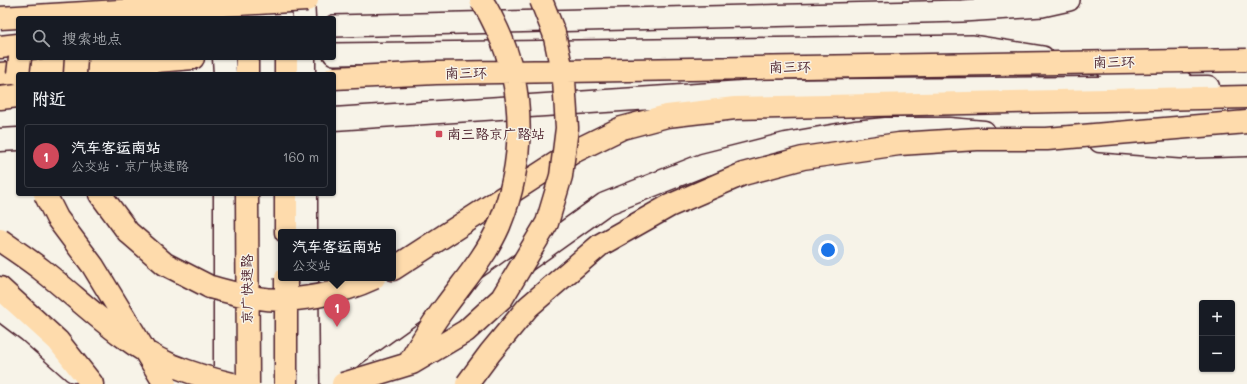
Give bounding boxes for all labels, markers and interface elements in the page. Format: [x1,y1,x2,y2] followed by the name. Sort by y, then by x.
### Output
[16,16,336,60] search box
[30,27,52,49] icon: search
[62,28,122,48] text: 搜索地点
[1093,52,1135,71] street label: 南三环
[769,57,811,76] street label: 南三环
[445,63,487,82] street label: 南三环
[32,87,66,109] text: 附近
[447,124,545,143] place label: 南三路京广路站
[434,129,444,139] marker: 南三路京广路站
[71,137,161,157] text: 汽车客运南站
[43,148,49,165] text: 1
[283,148,319,165] text: 160 m
[71,157,189,174] text: 公交站 · 京广快速路
[278,229,396,281] popup
[292,236,382,256] text: 汽车客运南站
[818,240,838,260] your location
[237,254,256,324] street label: 京广快速路
[292,256,331,273] text: 公交站
[324,294,350,327] pin: 1
[1199,300,1235,372] map controls
[1199,300,1235,336] button: +
[1199,336,1235,372] button: −

